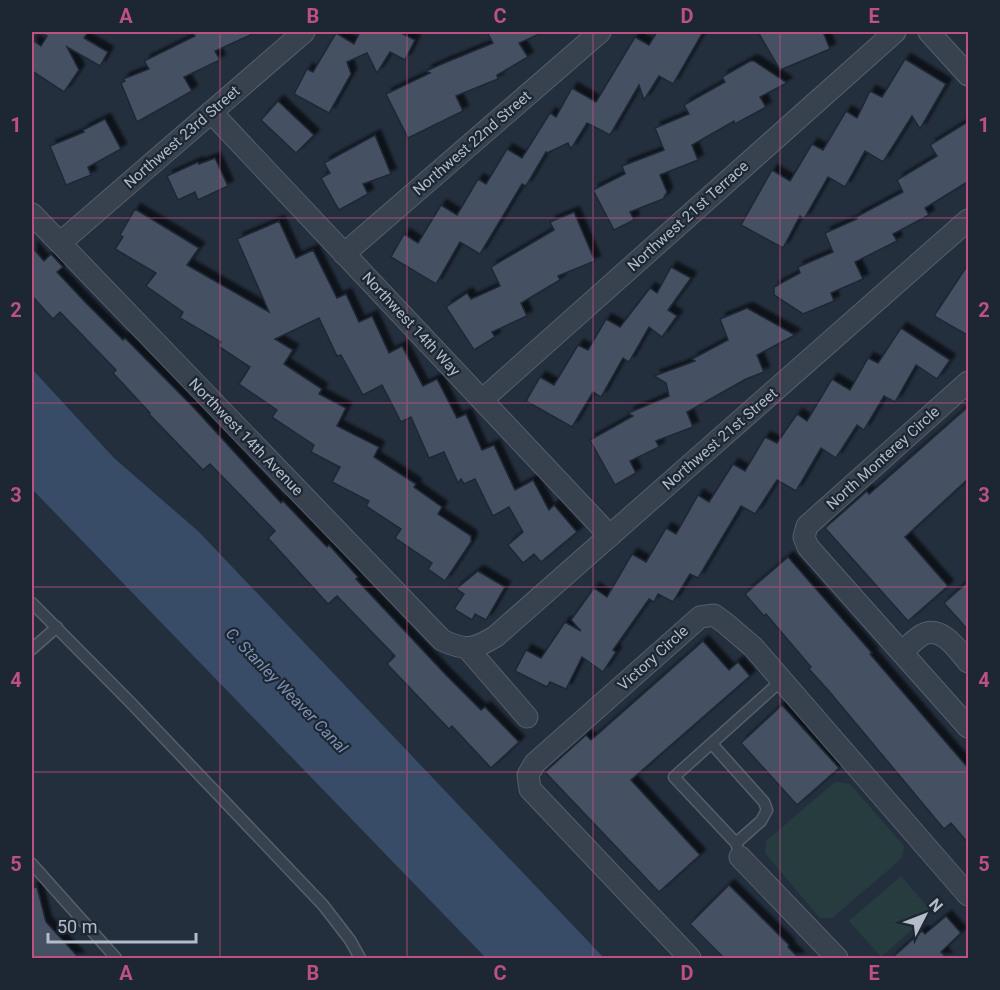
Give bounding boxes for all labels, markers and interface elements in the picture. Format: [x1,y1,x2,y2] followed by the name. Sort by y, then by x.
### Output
[119,4,133,28] text: A
[307,4,319,28] text: B
[493,4,507,28] text: C
[681,4,694,28] text: D
[868,4,880,28] text: E
[121,82,243,192] street label: Northwest 23rd Street
[409,87,535,199] street label: Northwest 22nd Street
[10,113,22,137] text: 1
[978,113,990,137] text: 1
[624,157,752,275] street label: Northwest 21st Terrace
[358,268,464,380] street label: Northwest 14th Way
[10,298,22,322] text: 2
[978,298,990,322] text: 2
[185,375,307,499] street label: Northwest 14th Avenue
[659,384,781,494] street label: Northwest 21st Street
[823,402,943,513] street label: North Monterey Circle
[10,483,22,507] text: 3
[978,483,990,507] text: 3
[614,622,692,694] street label: Victory Circle
[222,624,352,757] water label: C. Stanley Weaver Canal
[10,668,22,692] text: 4
[978,668,990,692] text: 4
[10,852,22,876] text: 5
[978,852,990,876] text: 5
[895,885,955,945] north arrow
[925,895,947,916] text: N
[48,906,196,944] scale bar
[57,916,97,937] text: 50 m
[119,961,133,985] text: A
[307,961,319,985] text: B
[493,961,507,985] text: C
[681,961,694,985] text: D
[868,961,880,985] text: E

